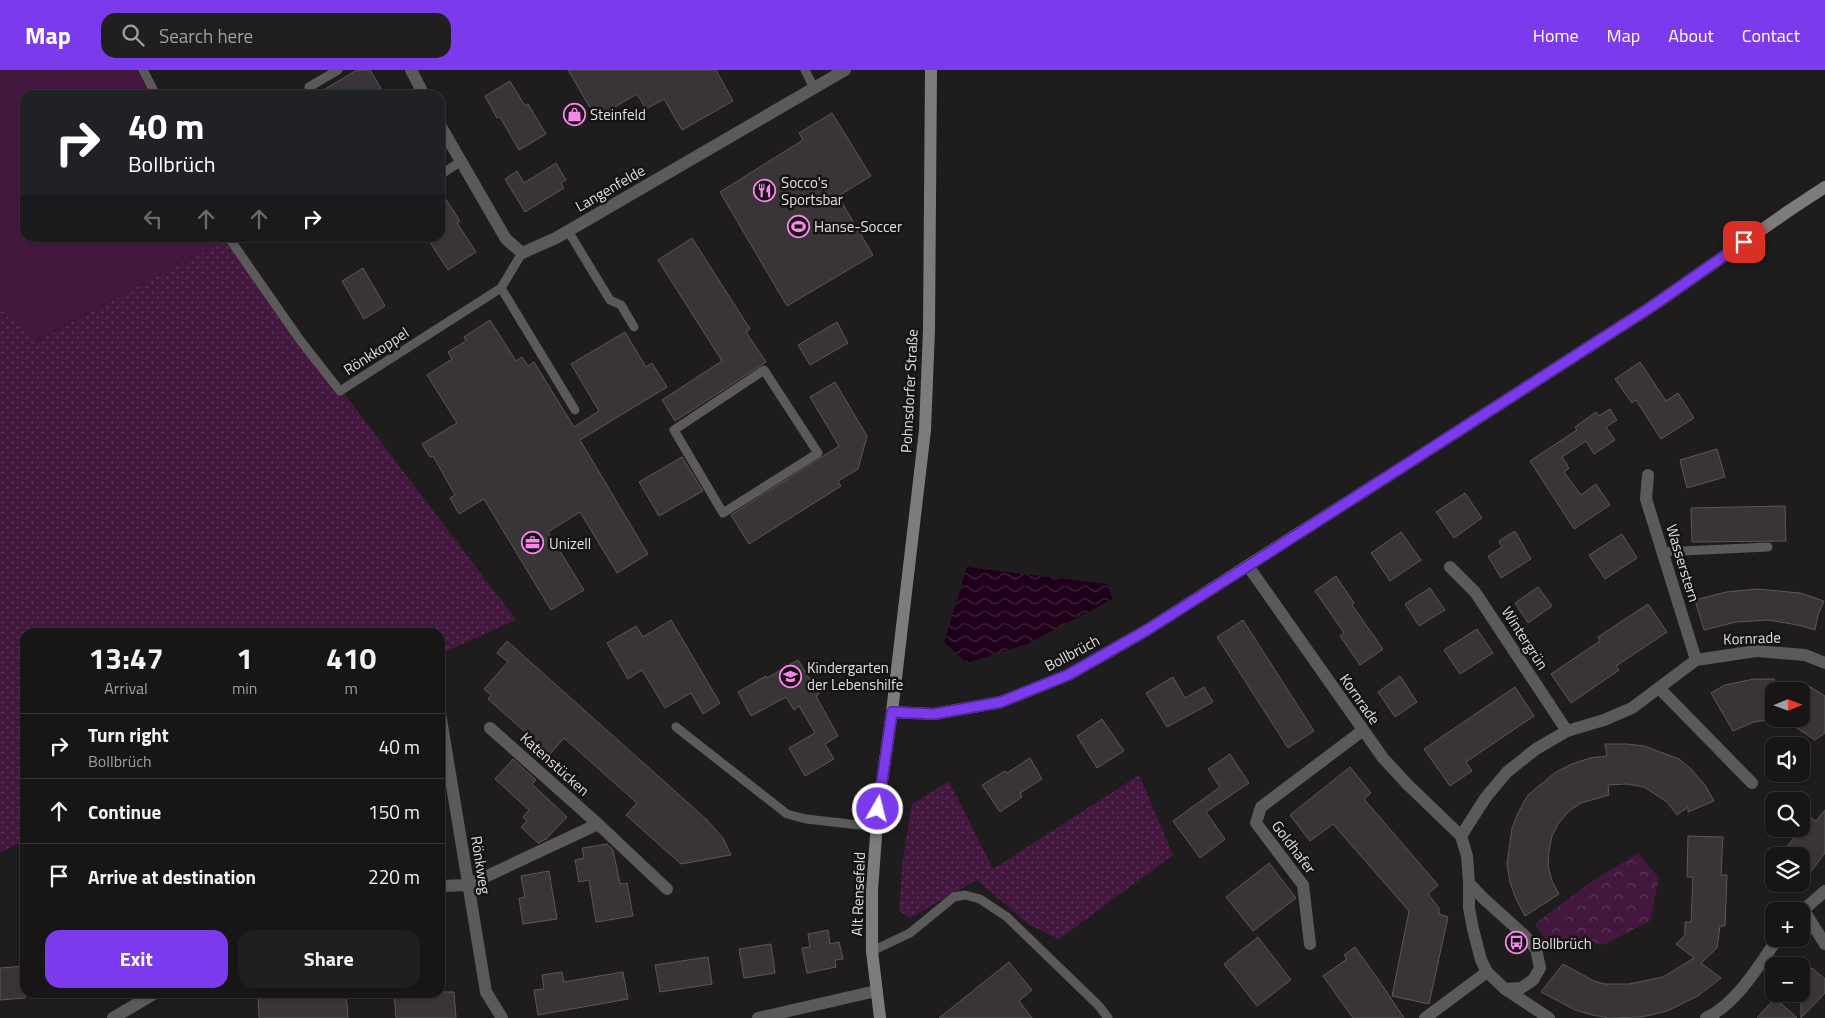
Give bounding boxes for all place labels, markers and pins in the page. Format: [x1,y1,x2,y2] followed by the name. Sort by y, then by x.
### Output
[562,102,586,126] shop icon: Steinfeld
[590,103,646,126] place label: Steinfeld
[781,171,843,211] place label: Socco's Sportsbar
[753,179,777,203] restaurant icon: Socco's Sportsbar
[786,214,810,238] sports icon: Hanse-Soccer
[814,215,902,238] place label: Hanse-Soccer
[1723,221,1765,263] pin
[521,531,545,555] office icon: Unizell
[549,532,591,555] place label: Unizell
[807,656,903,696] place label: Kindergarten der Lebenshilfe
[779,664,803,688] school or university icon: Kindergarten der Lebenshilfe
[1504,931,1528,955] bus stop icon: Bollbrüch
[1532,932,1592,955] place label: Bollbrüch

